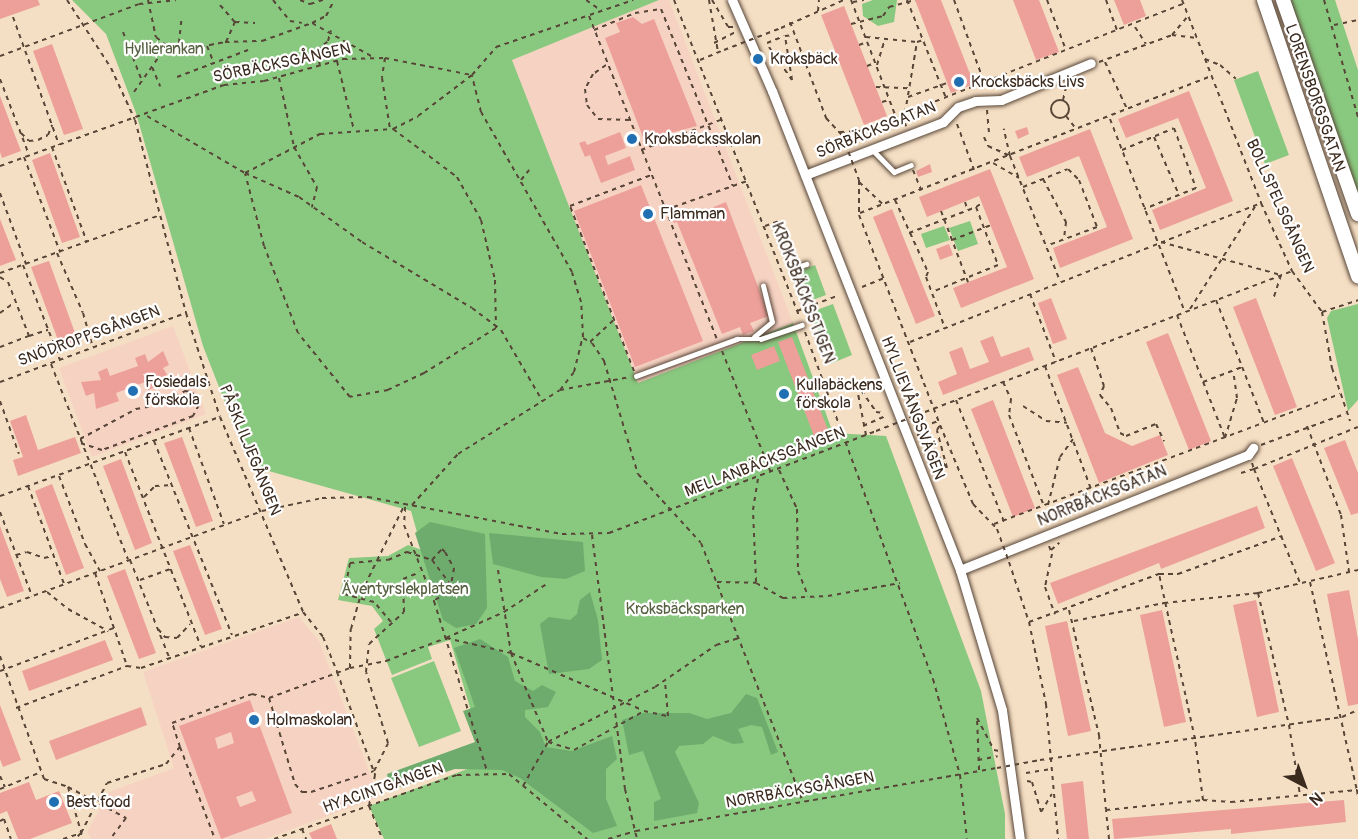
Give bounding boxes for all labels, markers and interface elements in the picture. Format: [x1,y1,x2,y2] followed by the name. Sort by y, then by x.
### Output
[1281,22,1349,174] street label: LORENSBORGSGATAN
[124,39,204,59] park label: Hyllierankan
[211,39,353,87] street label: SÖRBÄCKSGÅNGEN
[770,49,838,69] place label: Kroksbäck
[751,52,765,66] marker: Kroksbäck
[971,72,1084,92] place label: Krocksbäcks Livs
[952,75,966,89] marker: Krocksbäcks Livs
[813,97,939,163] street label: SÖRBÄCKSGATAN
[644,129,761,149] place label: Kroksbäcksskolan
[625,132,639,146] marker: Kroksbäcksskolan
[1242,136,1318,276] street label: BOLLSPELSGÅNGEN
[660,204,725,224] place label: Flamman
[641,207,655,221] marker: Flamman
[767,220,839,366] street label: KROKSBÄCKSSTIGEN
[15,301,163,371] street label: SNÖDROPPSGÅNGEN
[877,334,949,482] street label: HYLLIEVÅNGSVÄGEN
[145,372,207,410] place label: Fosiedals förskola
[796,375,882,413] place label: Kullabäckens förskola
[215,382,285,518] street label: PÅSKLILJEGÅNGEN
[126,384,140,398] marker: Fosiedals förskola
[777,387,791,401] marker: Kullabäckens förskola
[682,423,848,501] street label: MELLANBÄCKSGÅNGEN
[1035,461,1169,531] street label: NORRBÄCKSGATAN
[341,579,469,599] park label: Äventyrslekplatsen
[626,599,744,619] park label: Kroksbäcksparken
[266,710,352,730] place label: Holmaskolan
[247,713,261,727] marker: Holmaskolan
[1274,755,1334,815] north arrow
[320,758,446,818] street label: HYACINTGÅNGEN
[724,767,876,813] street label: NORRBÄCKSGÅNGEN
[1305,787,1326,810] text: N
[66,792,131,812] place label: Best food
[47,795,61,809] marker: Best food

